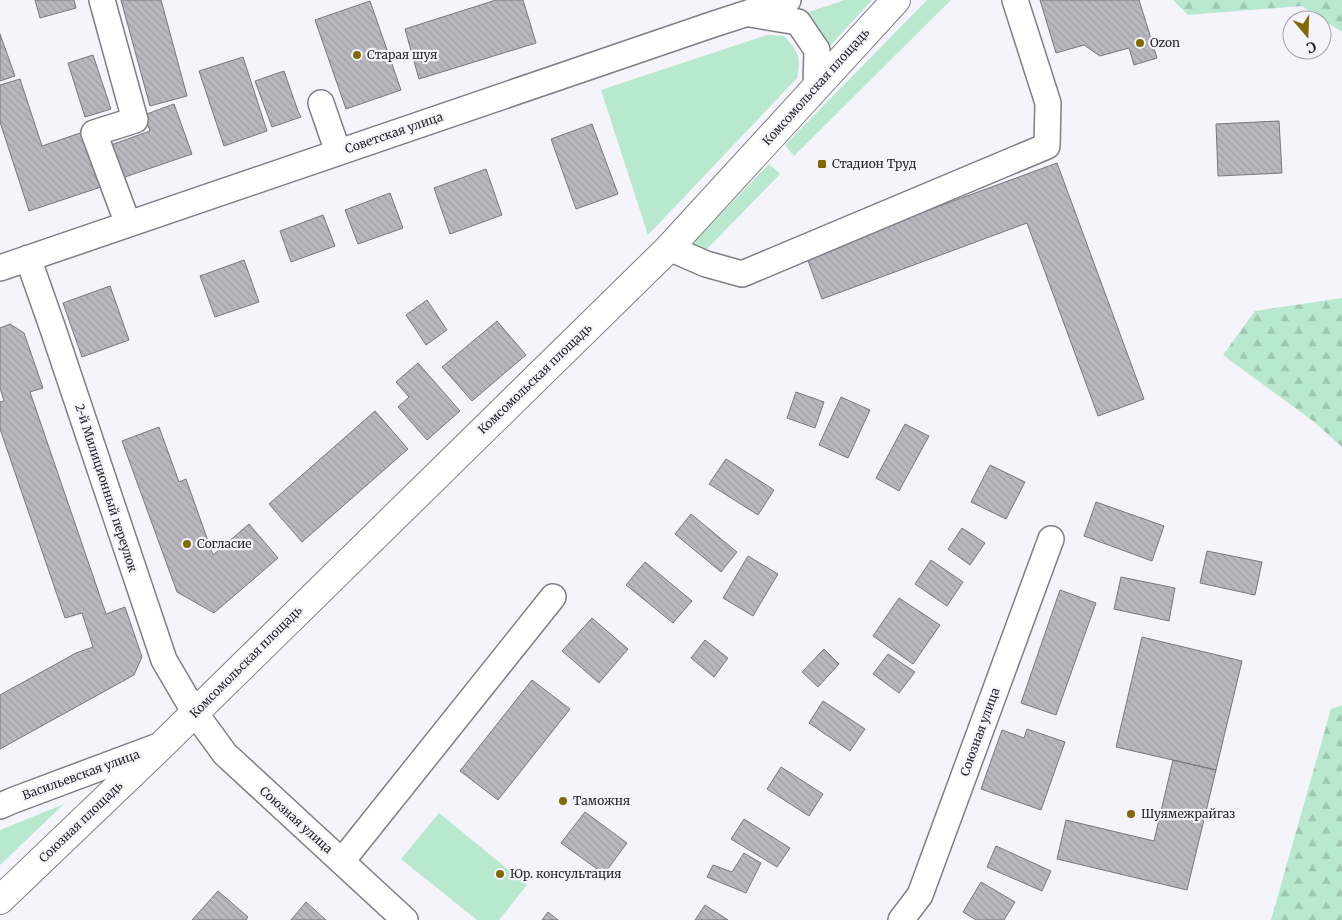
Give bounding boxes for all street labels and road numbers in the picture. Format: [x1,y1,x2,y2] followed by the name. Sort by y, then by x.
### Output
[759,25,872,148] street label: Комсомольская площадь
[343,109,445,156] street label: Советская улица
[475,320,595,437] street label: Комсомольская площадь
[72,402,141,574] street label: 2-й Милиционный переулок
[186,602,305,721] street label: Комсомольская площадь
[957,685,1003,778] street label: Союзная улица
[20,746,142,803] street label: Васильевская улица
[36,778,126,865] street label: Союзная площадь
[257,783,336,857] street label: Союзная улица

